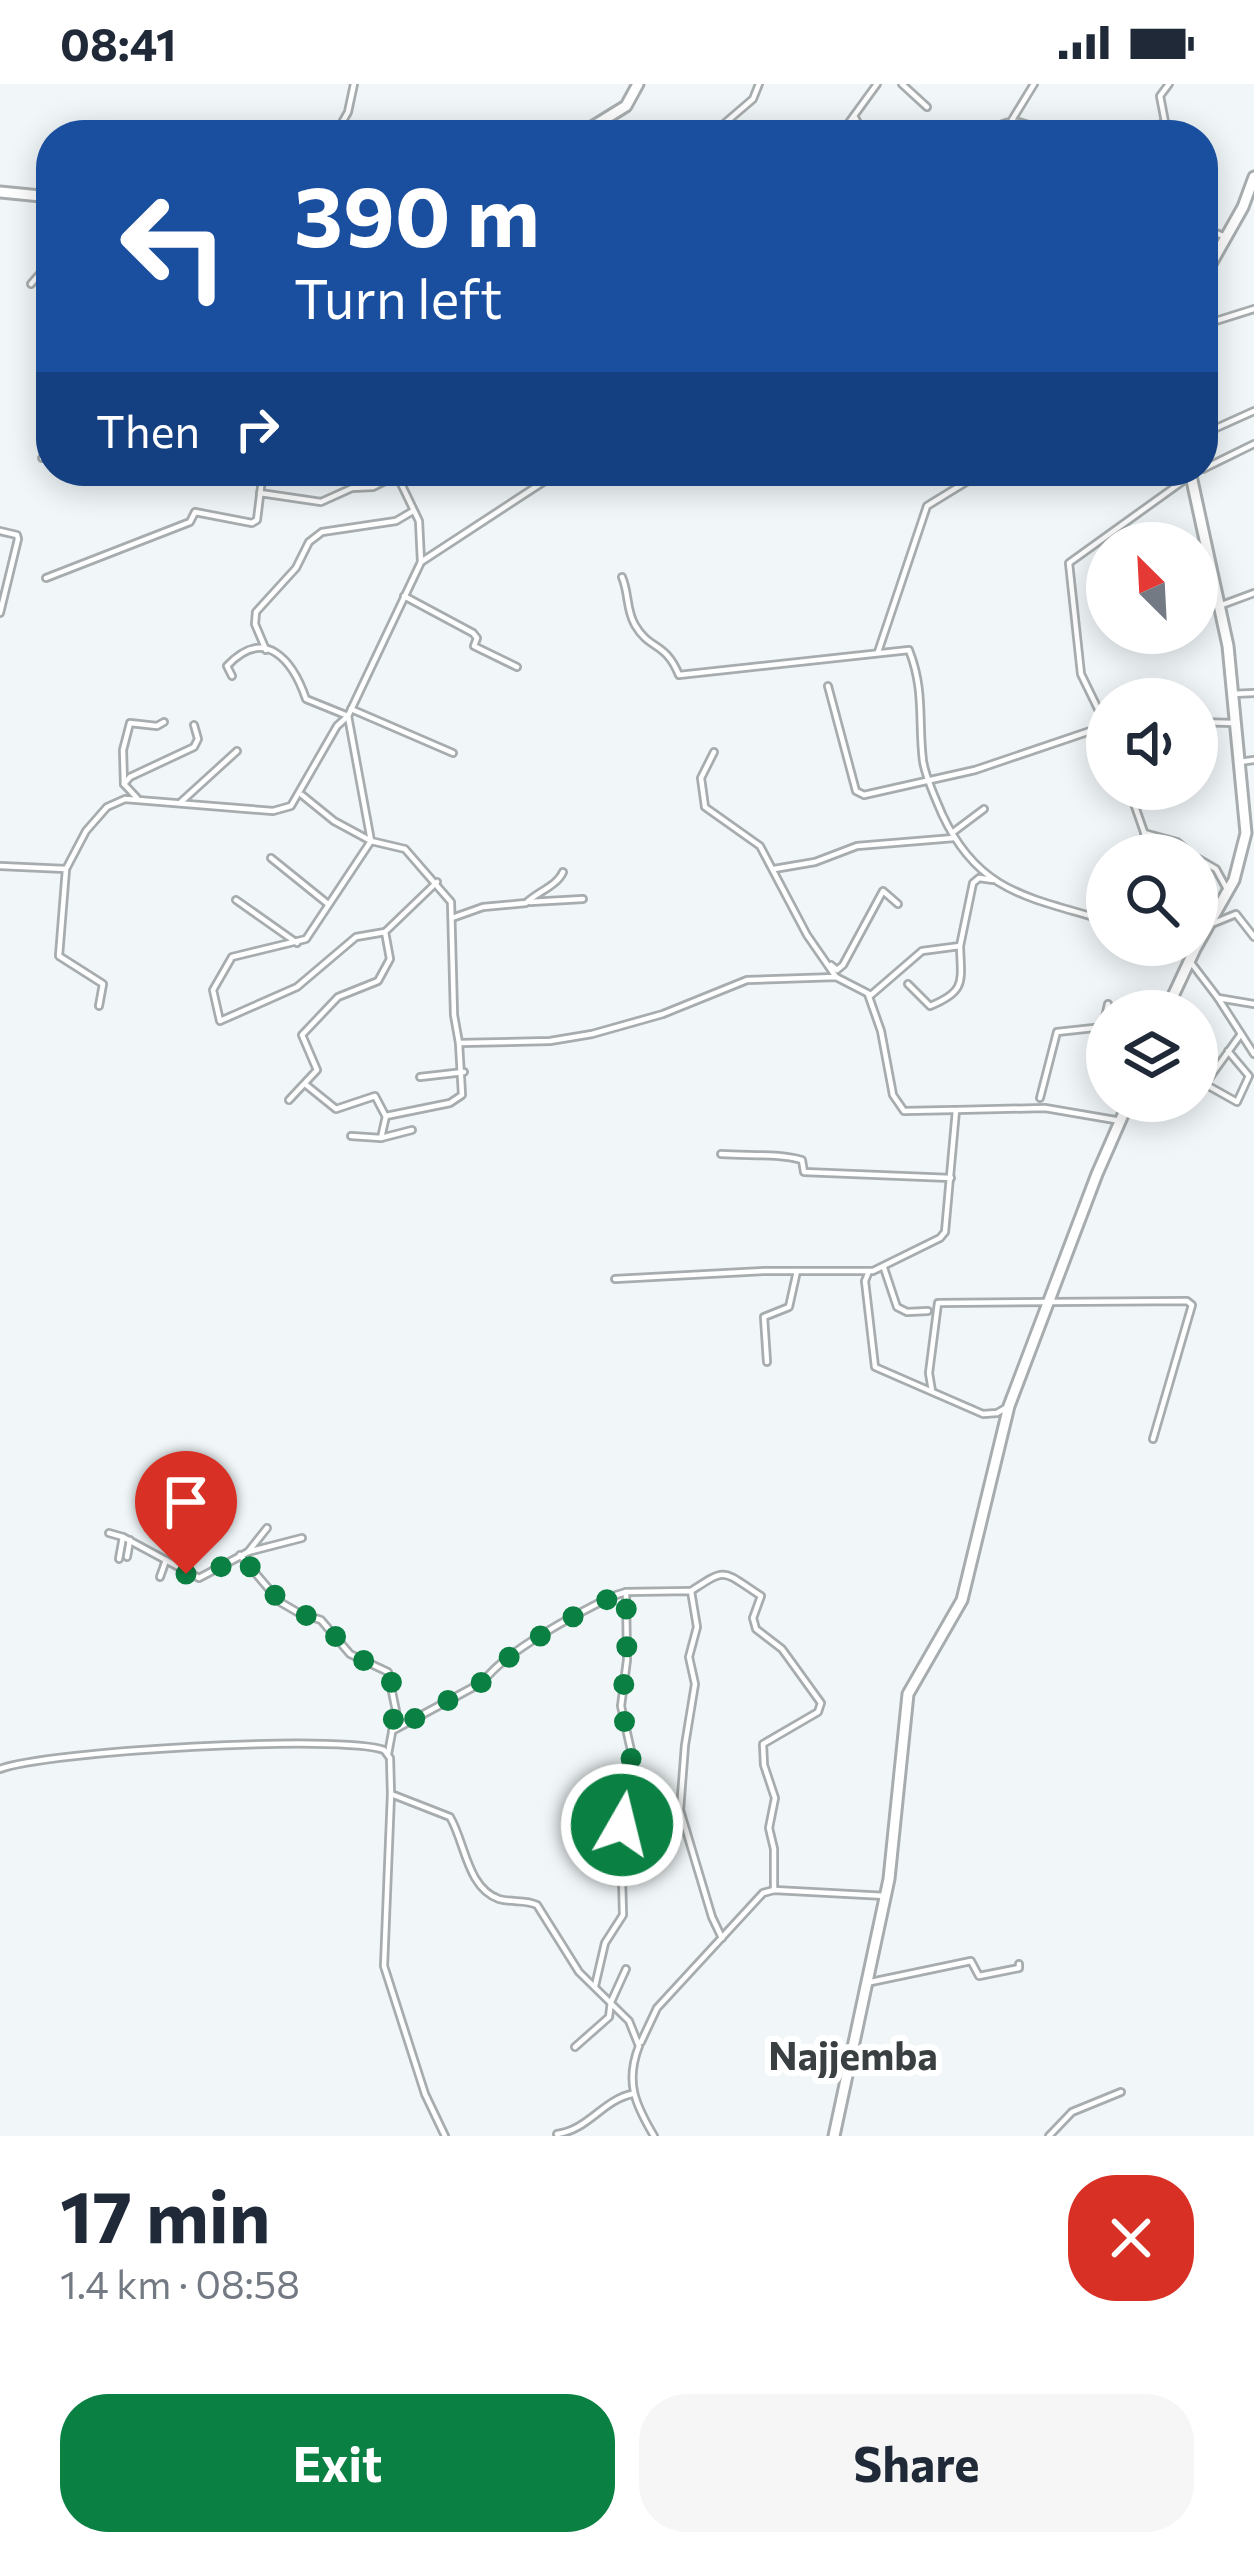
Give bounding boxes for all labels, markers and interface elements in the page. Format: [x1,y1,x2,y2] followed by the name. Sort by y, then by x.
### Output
[60,15,176,70] text: 08:41
[294,162,540,264] text: 390 m
[96,168,252,324] icon: left
[294,264,502,330] text: Turn left
[224,396,290,462] icon: right
[96,402,200,457] text: Then
[1086,522,1218,654] north arrow
[1086,522,1218,1122] map controls
[1086,678,1218,810] button: sound
[1086,834,1218,966] button: search
[1086,990,1218,1122] button: layers
[135,1451,237,1574] pin
[153,1469,219,1535] icon: arrive
[559,1762,685,1888] position arrow
[768,2030,938,2078] district label: Najjemba
[60,2170,270,2258] text: 17 min
[1068,2175,1194,2301] button: close
[60,2259,300,2307] text: 1.4 km · 08:58
[60,2394,615,2532] button: Exit
[639,2394,1194,2532] button: Share

